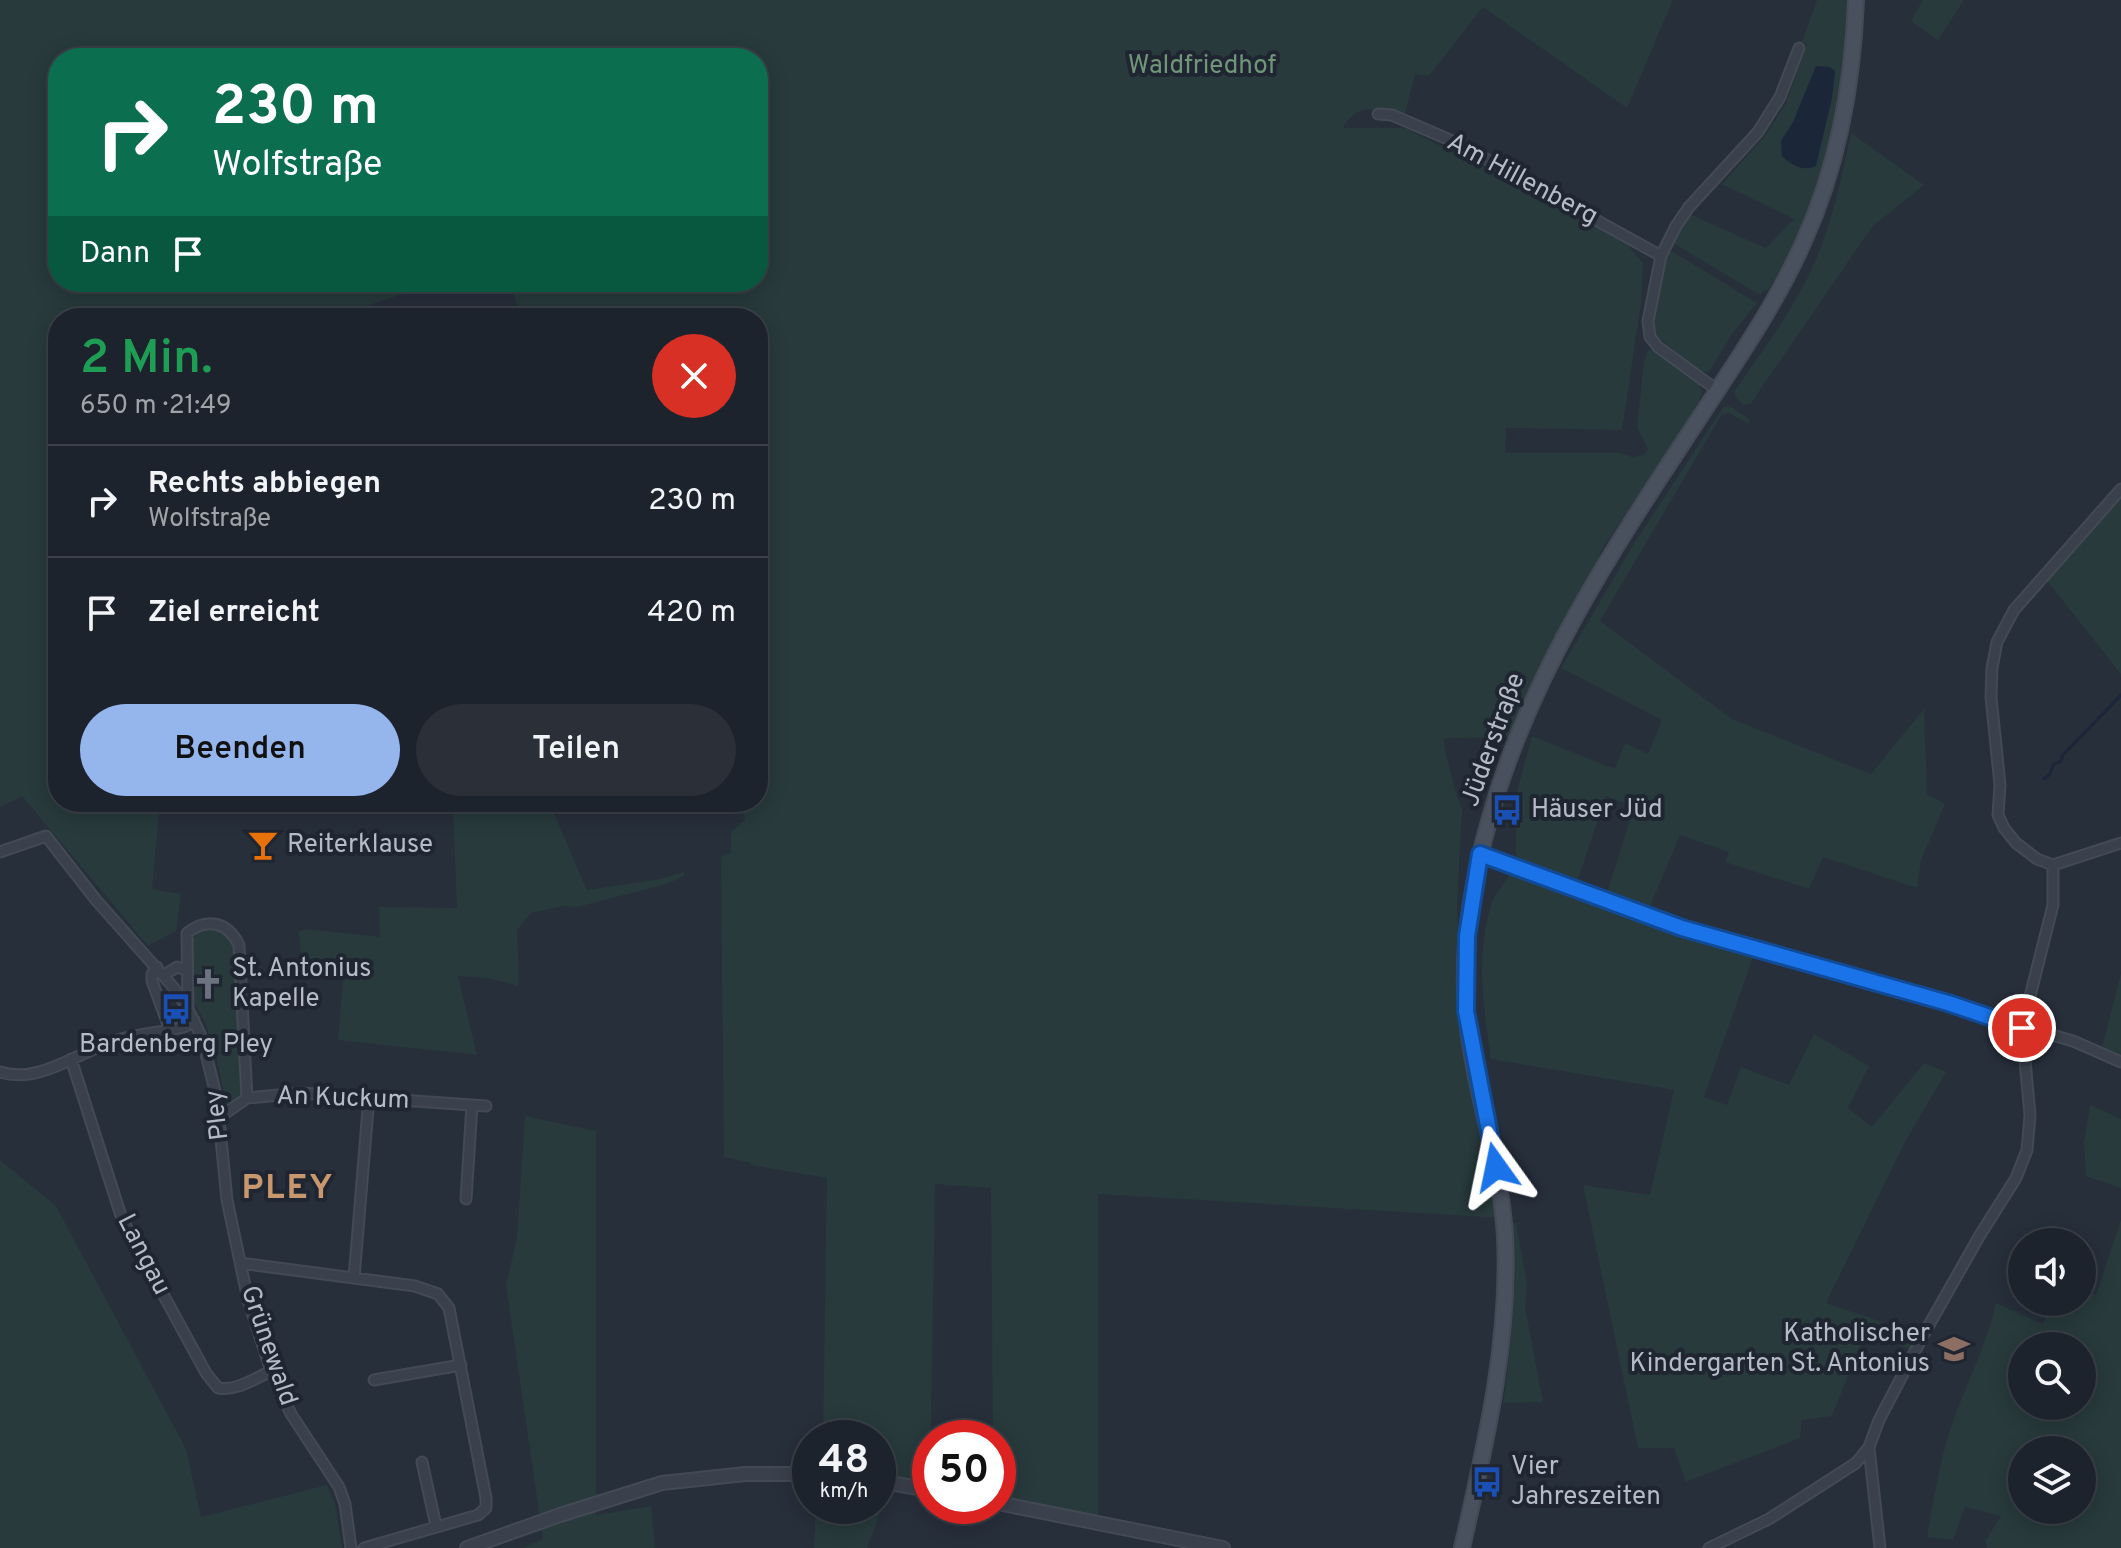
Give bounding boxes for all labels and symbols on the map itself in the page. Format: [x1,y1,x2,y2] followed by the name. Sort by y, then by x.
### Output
[1128,50,1277,83] park label: Waldfriedhof
[1441,126,1603,234] street label: Am Hillenberg
[1455,669,1533,811] street label: Jüderstraße
[1490,793,1524,827] bus stop icon: Häuser Jüd
[1531,794,1663,827] place label: Häuser Jüd
[246,828,280,862] bar icon: Reiterklause
[287,829,433,862] place label: Reiterklause
[232,953,371,1016] place label: St. Antonius Kapelle
[191,967,225,1001] church icon: St. Antonius Kapelle
[159,992,193,1026] bus stop icon: Bardenberg Pley
[1988,994,2056,1062] pin
[79,1029,273,1062] place label: Bardenberg Pley
[276,1080,410,1118] street label: An Kuckum
[199,1088,237,1142] street label: Pley
[1454,1125,1538,1209] position arrow
[242,1168,334,1211] district label: PLEY
[109,1209,177,1301] street label: Langau
[232,1282,304,1410] street label: Grünewald
[1630,1318,1930,1381] place label: Katholischer Kindergarten St. Antonius
[1937,1332,1971,1366] school or university icon: Katholischer Kindergarten St. Antonius
[912,1420,1016,1524] speed limit sign: 50
[1511,1451,1661,1514] place label: Vier Jahreszeiten
[1470,1465,1504,1499] bus stop icon: Vier Jahreszeiten

